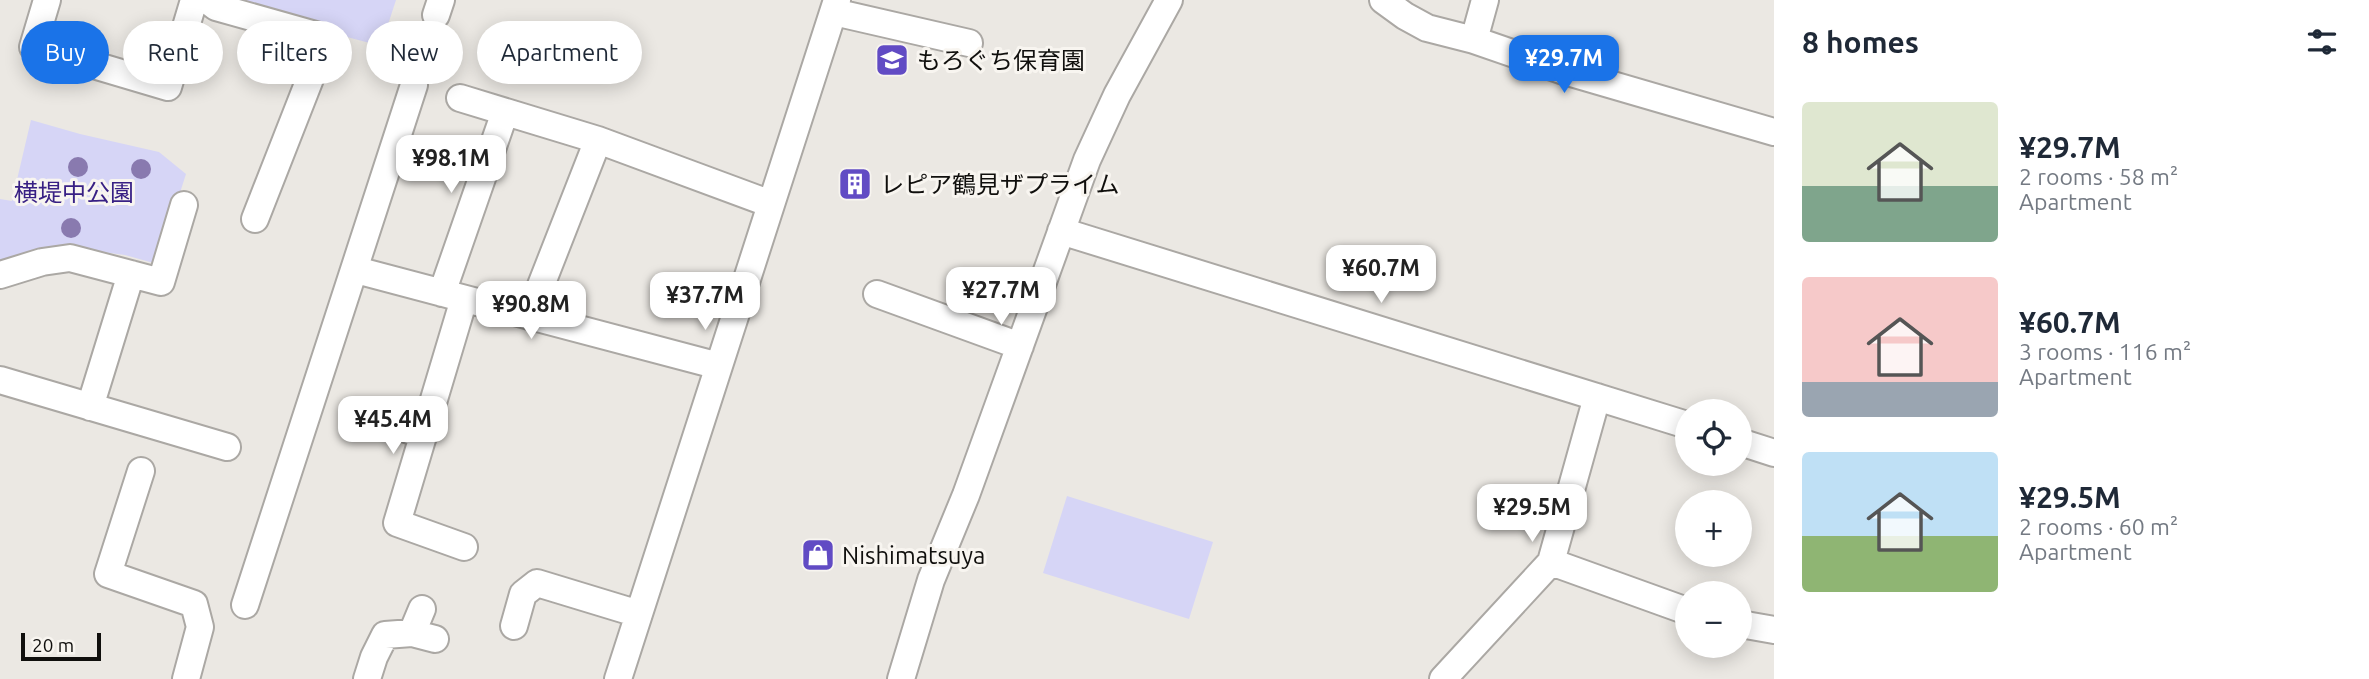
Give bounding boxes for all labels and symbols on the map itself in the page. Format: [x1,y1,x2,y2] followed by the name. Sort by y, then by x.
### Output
[1507,36,1621,95] pin: ¥29.7M
[873,41,911,79] school or university icon: もろぐち保育園
[917,47,1085,74] place label: もろぐち保育園
[394,136,508,195] pin: ¥98.1M
[836,165,874,203] building icon: レピア鶴見ザプライム
[880,171,1120,198] place label: レピア鶴見ザプライム
[14,179,134,206] park label: 横堤中公園
[1324,246,1438,305] pin: ¥60.7M
[944,268,1058,327] pin: ¥27.7M
[648,272,762,332] pin: ¥37.7M
[474,282,588,341] pin: ¥90.8M
[336,396,450,456] pin: ¥45.4M
[1475,484,1589,544] pin: ¥29.5M
[799,536,837,574] shop icon: Nishimatsuya
[842,542,985,569] place label: Nishimatsuya
[21,630,102,662] scale bar

